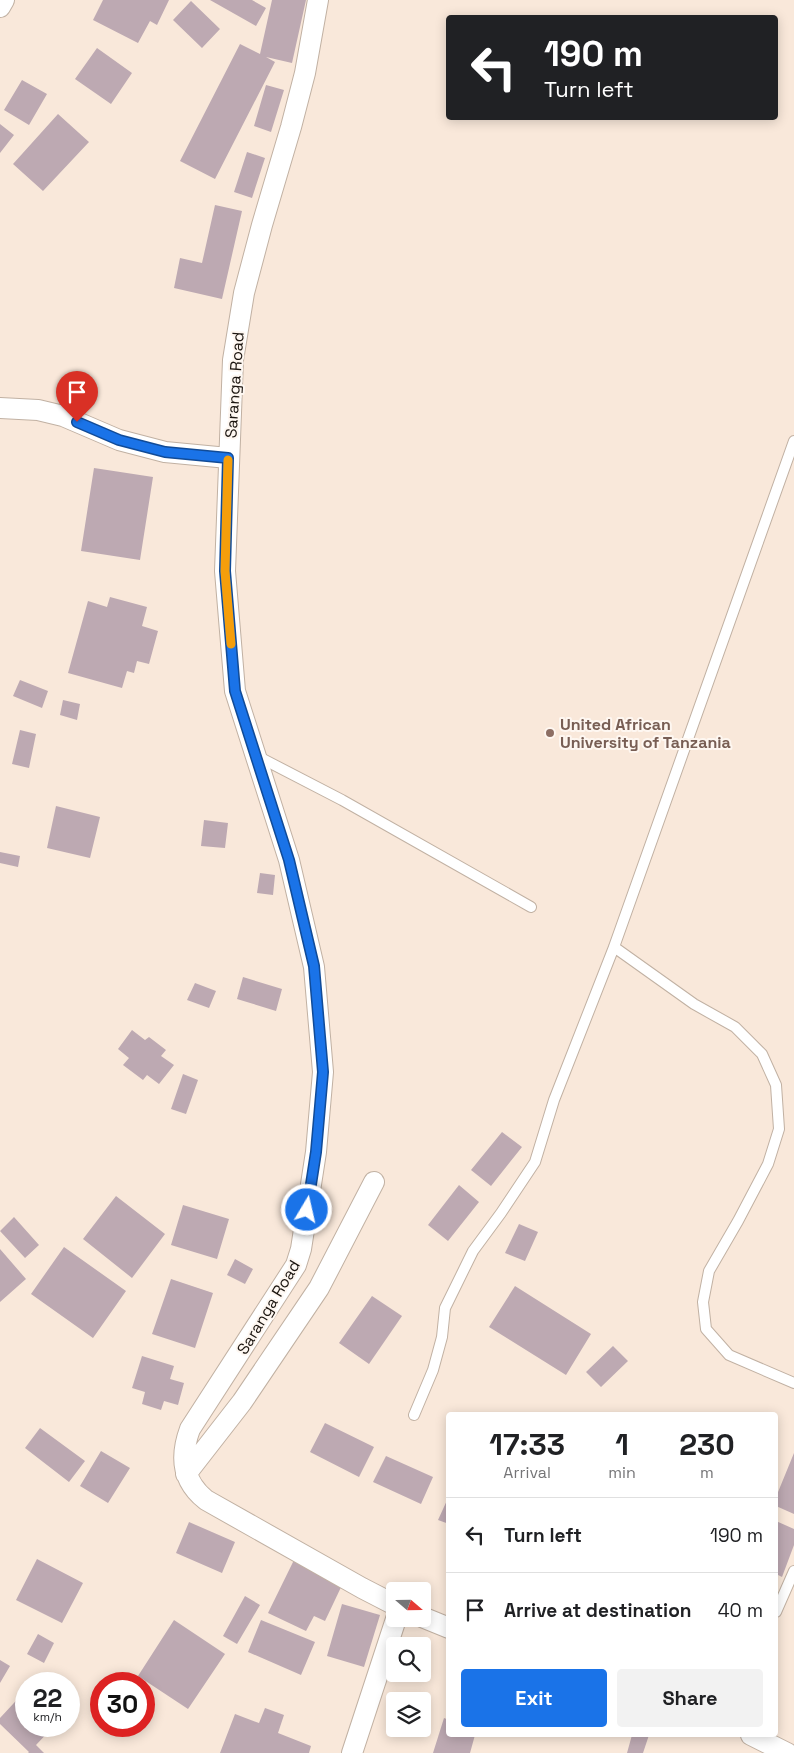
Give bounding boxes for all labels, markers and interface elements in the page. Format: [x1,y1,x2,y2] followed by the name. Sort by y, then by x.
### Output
[544,32,643,76] text: 190 m
[461,35,526,100] icon: left
[544,75,634,103] text: Turn left
[220,331,249,439] street label: Saranga Road
[56,371,98,422] pin
[63,378,91,406] icon: arrive
[560,714,731,753] place label: United African University of Tanzania
[544,727,556,739] marker: United African University of Tanzania
[280,1183,332,1235] position arrow
[232,1256,305,1358] street label: Saranga Road
[489,1425,565,1464] text: 17:33
[615,1425,629,1464] text: 1
[679,1425,735,1464] text: 230
[503,1462,551,1483] text: Arrival
[608,1462,636,1483] text: min
[700,1462,714,1483] text: m
[461,1521,489,1549] icon: left
[504,1523,582,1548] text: Turn left
[710,1523,763,1548] text: 190 m
[386,1582,431,1628] north arrow
[386,1582,431,1737] map controls
[461,1596,489,1624] icon: arrive
[504,1598,692,1623] text: Arrive at destination
[718,1598,763,1623] text: 40 m
[386,1637,431,1682] button: search
[461,1669,607,1727] button: Exit
[617,1669,763,1727] button: Share
[90,1672,155,1737] speed limit sign: 30
[33,1682,62,1714] text: 22
[386,1692,431,1737] button: layers
[33,1709,62,1725] text: km/h

